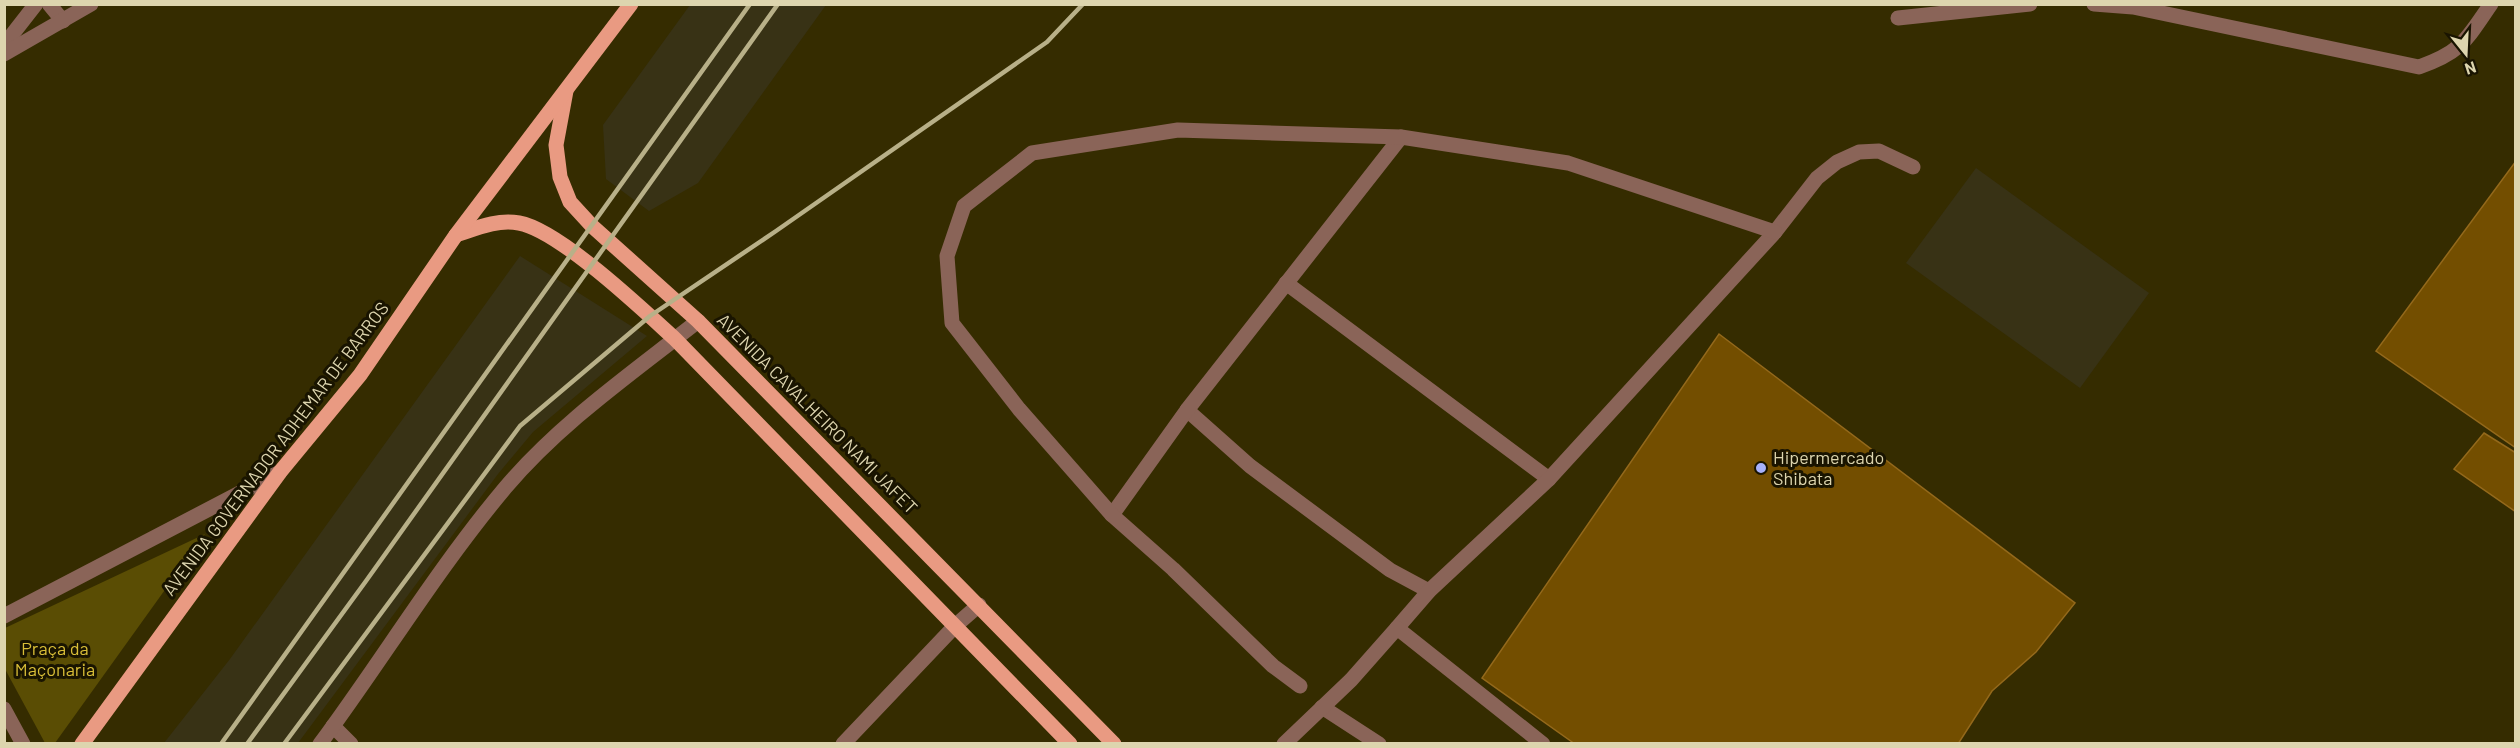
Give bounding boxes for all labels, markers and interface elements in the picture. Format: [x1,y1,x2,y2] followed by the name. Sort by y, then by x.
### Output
[2436,24,2496,84] north arrow
[2463,58,2479,79] text: N
[157,297,393,600] street label: AVENIDA GOVERNADOR ADHEMAR DE BARROS
[713,309,922,518] street label: AVENIDA CAVALHEIRO NAMI JAFET
[1773,446,1884,489] place label: Hipermercado Shibata
[1754,461,1768,475] marker: Hipermercado Shibata
[15,637,95,680] park label: Praça da Maçonaria

